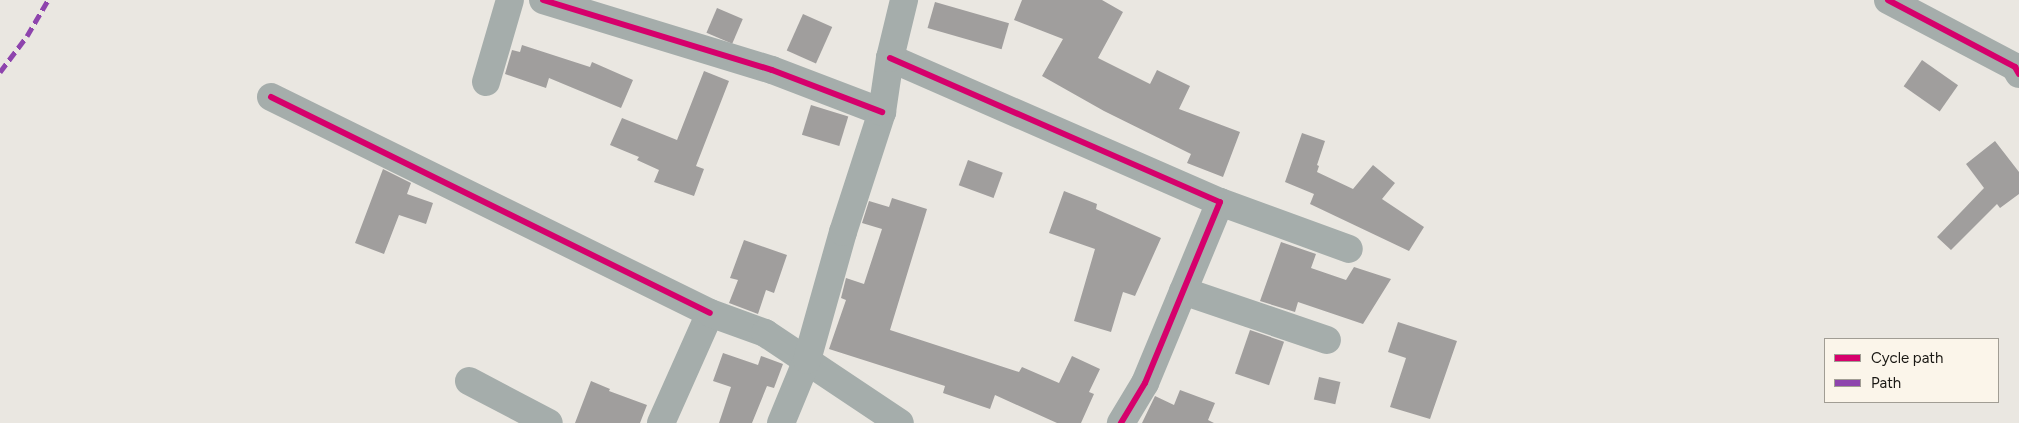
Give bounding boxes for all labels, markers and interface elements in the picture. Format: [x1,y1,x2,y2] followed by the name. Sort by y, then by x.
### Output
[1824,338,1999,403] legend
[1871,349,1943,367] text: Cycle path
[1871,374,1901,392] text: Path

